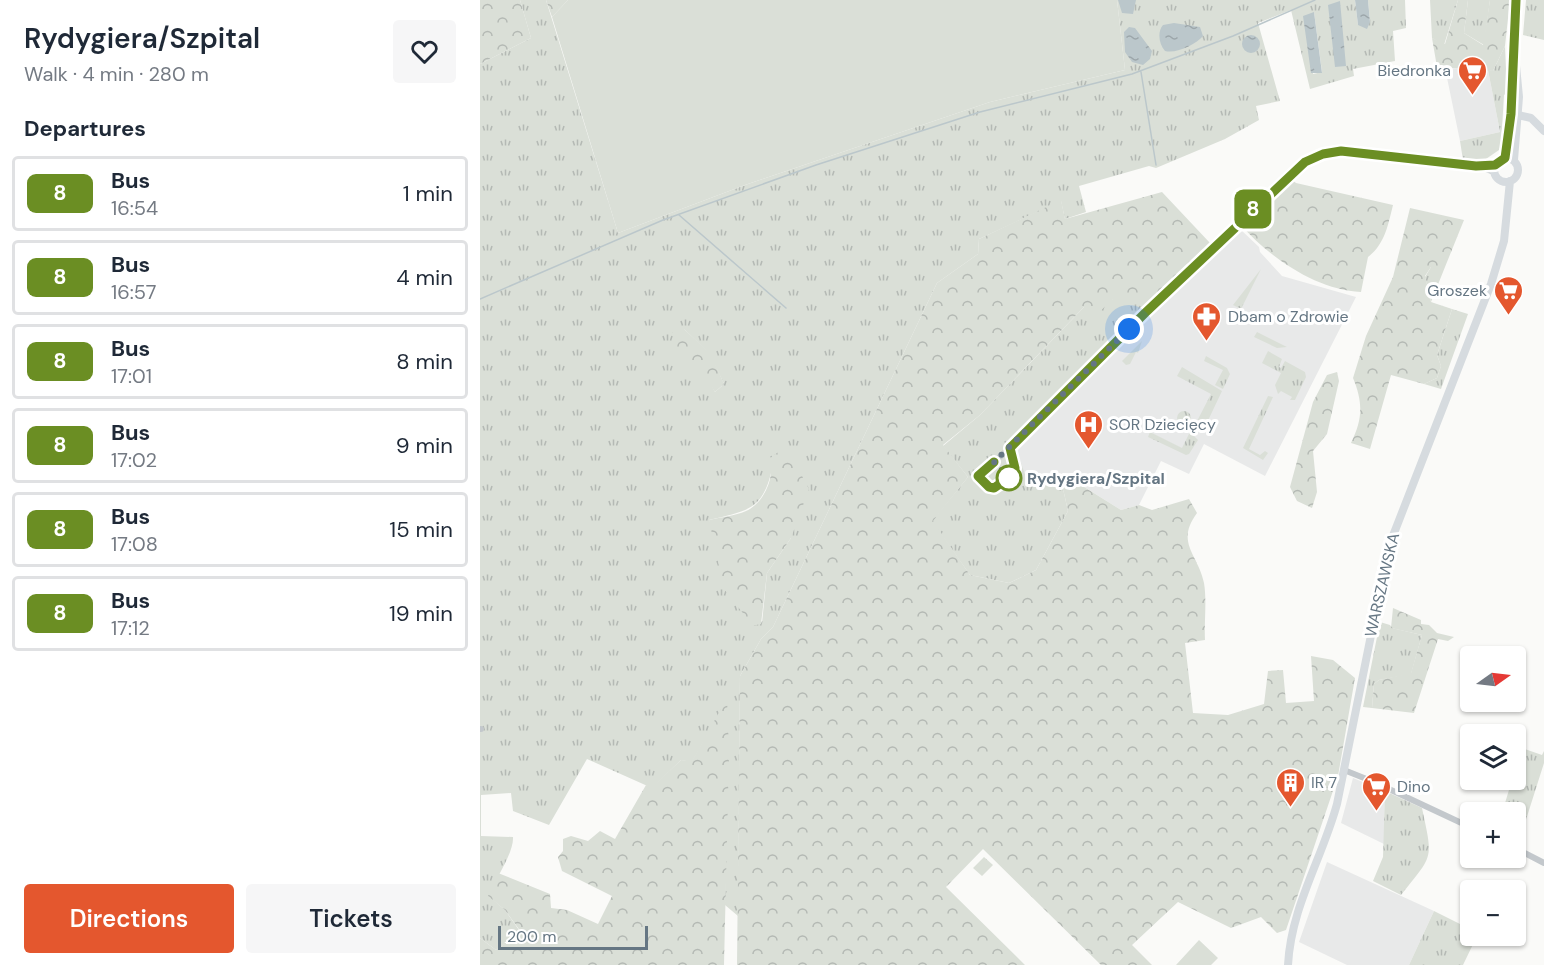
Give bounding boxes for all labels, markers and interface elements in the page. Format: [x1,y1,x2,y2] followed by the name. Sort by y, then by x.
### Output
[24,20,260,57] text: Rydygiera/Szpital
[393,20,456,83] button: heart
[1456,54,1488,96] supermarket icon: Biedronka
[1377,60,1451,81] place label: Biedronka
[24,61,209,87] text: Walk · 4 min · 280 m
[24,114,146,143] text: Departures
[111,166,150,195] text: Bus
[53,179,67,207] text: 8
[403,179,453,208] text: 1 min
[1234,190,1272,228] line badge: 8
[111,195,158,221] text: 16:54
[1246,195,1260,223] text: 8
[111,250,150,279] text: Bus
[53,263,67,291] text: 8
[396,263,453,292] text: 4 min
[1492,274,1524,316] supermarket icon: Groszek
[111,279,156,305] text: 16:57
[1427,280,1487,301] place label: Groszek
[1191,300,1223,342] pharmacy icon: Dbam o Zdrowie
[1228,306,1349,327] place label: Dbam o Zdrowie
[1114,314,1144,344] your location
[111,334,150,363] text: Bus
[53,347,67,375] text: 8
[396,347,453,376] text: 8 min
[111,363,152,389] text: 17:01
[1072,408,1104,450] hospital icon: SOR Dziecięcy
[1109,414,1216,435] place label: SOR Dziecięcy
[111,418,150,447] text: Bus
[53,431,67,459] text: 8
[396,431,453,460] text: 9 min
[111,447,157,473] text: 17:02
[996,465,1022,491] marker: Rydygiera/Szpital
[1027,468,1165,489] place label: Rydygiera/Szpital
[111,502,150,531] text: Bus
[53,515,67,543] text: 8
[389,515,453,544] text: 15 min
[1360,530,1404,639] street label: WARSZAWSKA
[111,531,158,557] text: 17:08
[111,586,150,615] text: Bus
[53,599,67,627] text: 8
[389,599,453,628] text: 19 min
[111,615,150,641] text: 17:12
[1460,646,1526,712] north arrow
[1460,646,1526,946] map controls
[1460,724,1526,790] button: layers
[1274,766,1306,808] building icon: IR 7
[1360,770,1392,812] supermarket icon: Dino
[1311,772,1337,793] place label: IR 7
[1397,776,1431,797] place label: Dino
[1460,802,1526,868] button: +
[1460,880,1526,946] button: −
[24,884,234,953] button: Directions
[246,884,456,953] button: Tickets
[498,923,648,950] scale bar
[507,926,556,947] text: 200 m

